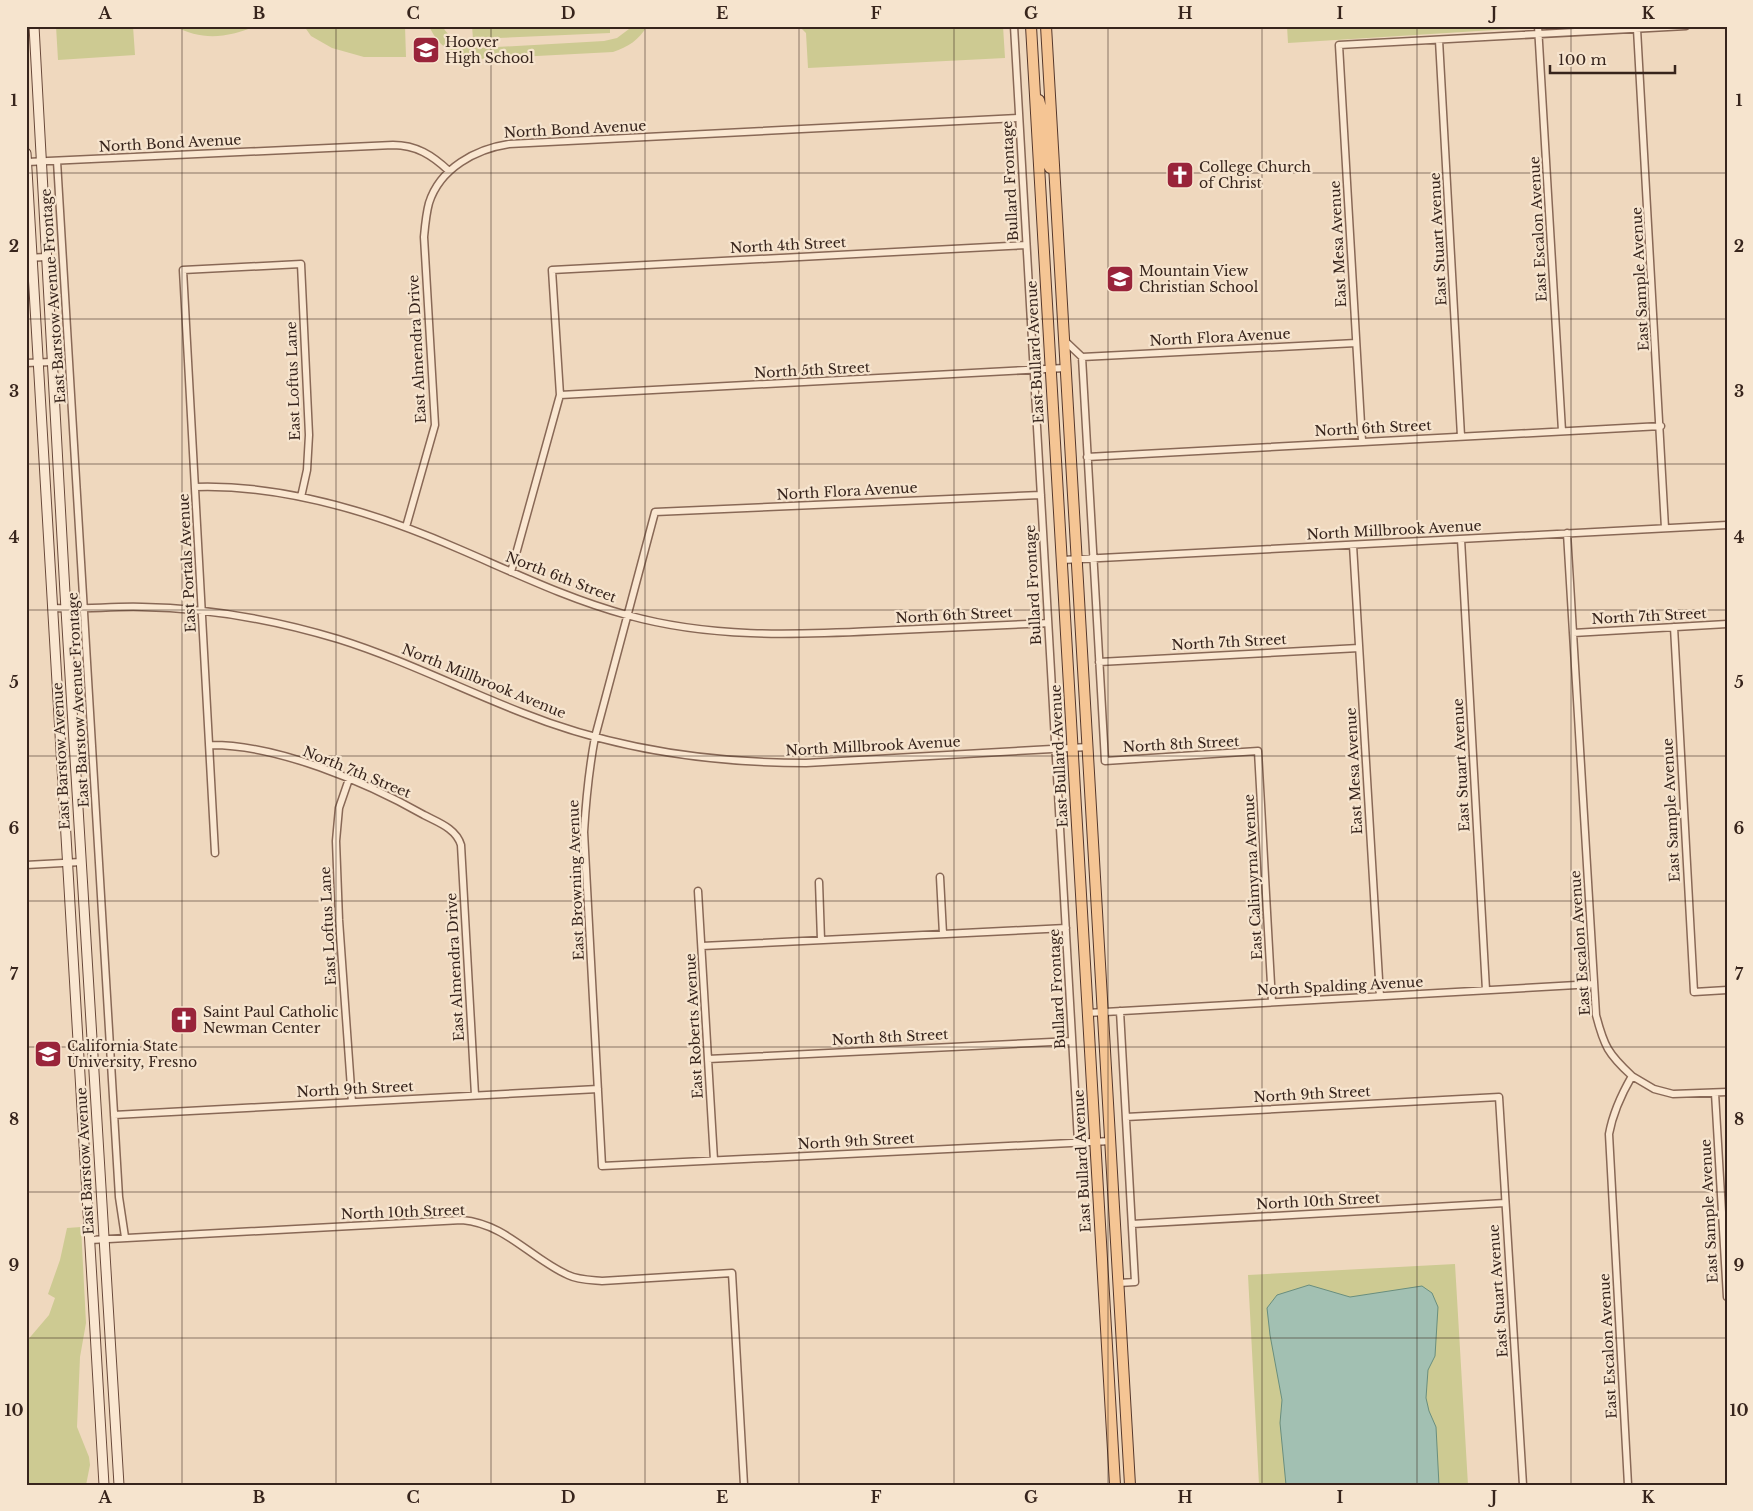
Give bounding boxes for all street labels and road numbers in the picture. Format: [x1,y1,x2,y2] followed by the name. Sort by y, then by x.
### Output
[503,116,647,142] street label: North Bond Avenue
[998,120,1022,242] street label: Bullard Frontage
[98,130,242,156] street label: North Bond Avenue
[1525,156,1551,302] street label: East Escalon Avenue
[1426,172,1450,306] street label: East Stuart Avenue
[1326,180,1350,308] street label: East Mesa Avenue
[37,188,69,404] street label: East Barstow Avenue Frontage
[1627,207,1653,351] street label: East Sample Avenue
[729,233,847,257] street label: North 4th Street
[404,274,430,424] street label: East Almendra Drive
[1022,280,1048,424] street label: East Bullard Avenue
[282,321,304,441] street label: East Loftus Lane
[1149,324,1291,350] street label: North Flora Avenue
[754,358,871,382] street label: North 5th Street
[1314,416,1433,440] street label: North 6th Street
[776,478,918,504] street label: North Flora Avenue
[174,493,200,633] street label: East Portals Avenue
[1306,516,1482,544] street label: North Millbrook Avenue
[1021,524,1045,646] street label: Bullard Frontage
[503,548,620,607] street label: North 6th Street
[63,592,93,808] street label: East Barstow Avenue Frontage
[895,603,1014,627] street label: North 6th Street
[1591,604,1708,628] street label: North 7th Street
[1171,630,1288,654] street label: North 7th Street
[399,640,569,722] street label: North Millbrook Avenue
[48,682,74,830] street label: East Barstow Avenue
[1046,684,1072,828] street label: East Bullard Avenue
[1449,698,1473,832] street label: East Stuart Avenue
[1342,707,1366,835] street label: East Mesa Avenue
[785,732,961,760] street label: North Millbrook Avenue
[1122,732,1240,756] street label: North 8th Street
[1658,738,1684,882] street label: East Sample Avenue
[300,742,414,802] street label: North 7th Street
[1240,793,1266,961] street label: East Calimyrna Avenue
[564,799,588,961] street label: East Browning Avenue
[316,866,340,986] street label: East Loftus Lane
[1566,870,1594,1016] street label: East Escalon Avenue
[442,892,468,1042] street label: East Almendra Drive
[1045,928,1069,1050] street label: Bullard Frontage
[681,953,707,1099] street label: East Roberts Avenue
[1256,973,1424,999] street label: North Spalding Avenue
[831,1025,949,1049] street label: North 8th Street
[296,1077,415,1101] street label: North 9th Street
[1253,1082,1372,1106] street label: North 9th Street
[72,1087,98,1235] street label: East Barstow Avenue
[1069,1089,1095,1233] street label: East Bullard Avenue
[797,1129,916,1153] street label: North 9th Street
[1696,1139,1722,1283] street label: East Sample Avenue
[1255,1189,1381,1213] street label: North 10th Street
[341,1201,466,1223] street label: North 10th Street
[1484,1224,1512,1358] street label: East Stuart Avenue
[1595,1273,1621,1419] street label: East Escalon Avenue

